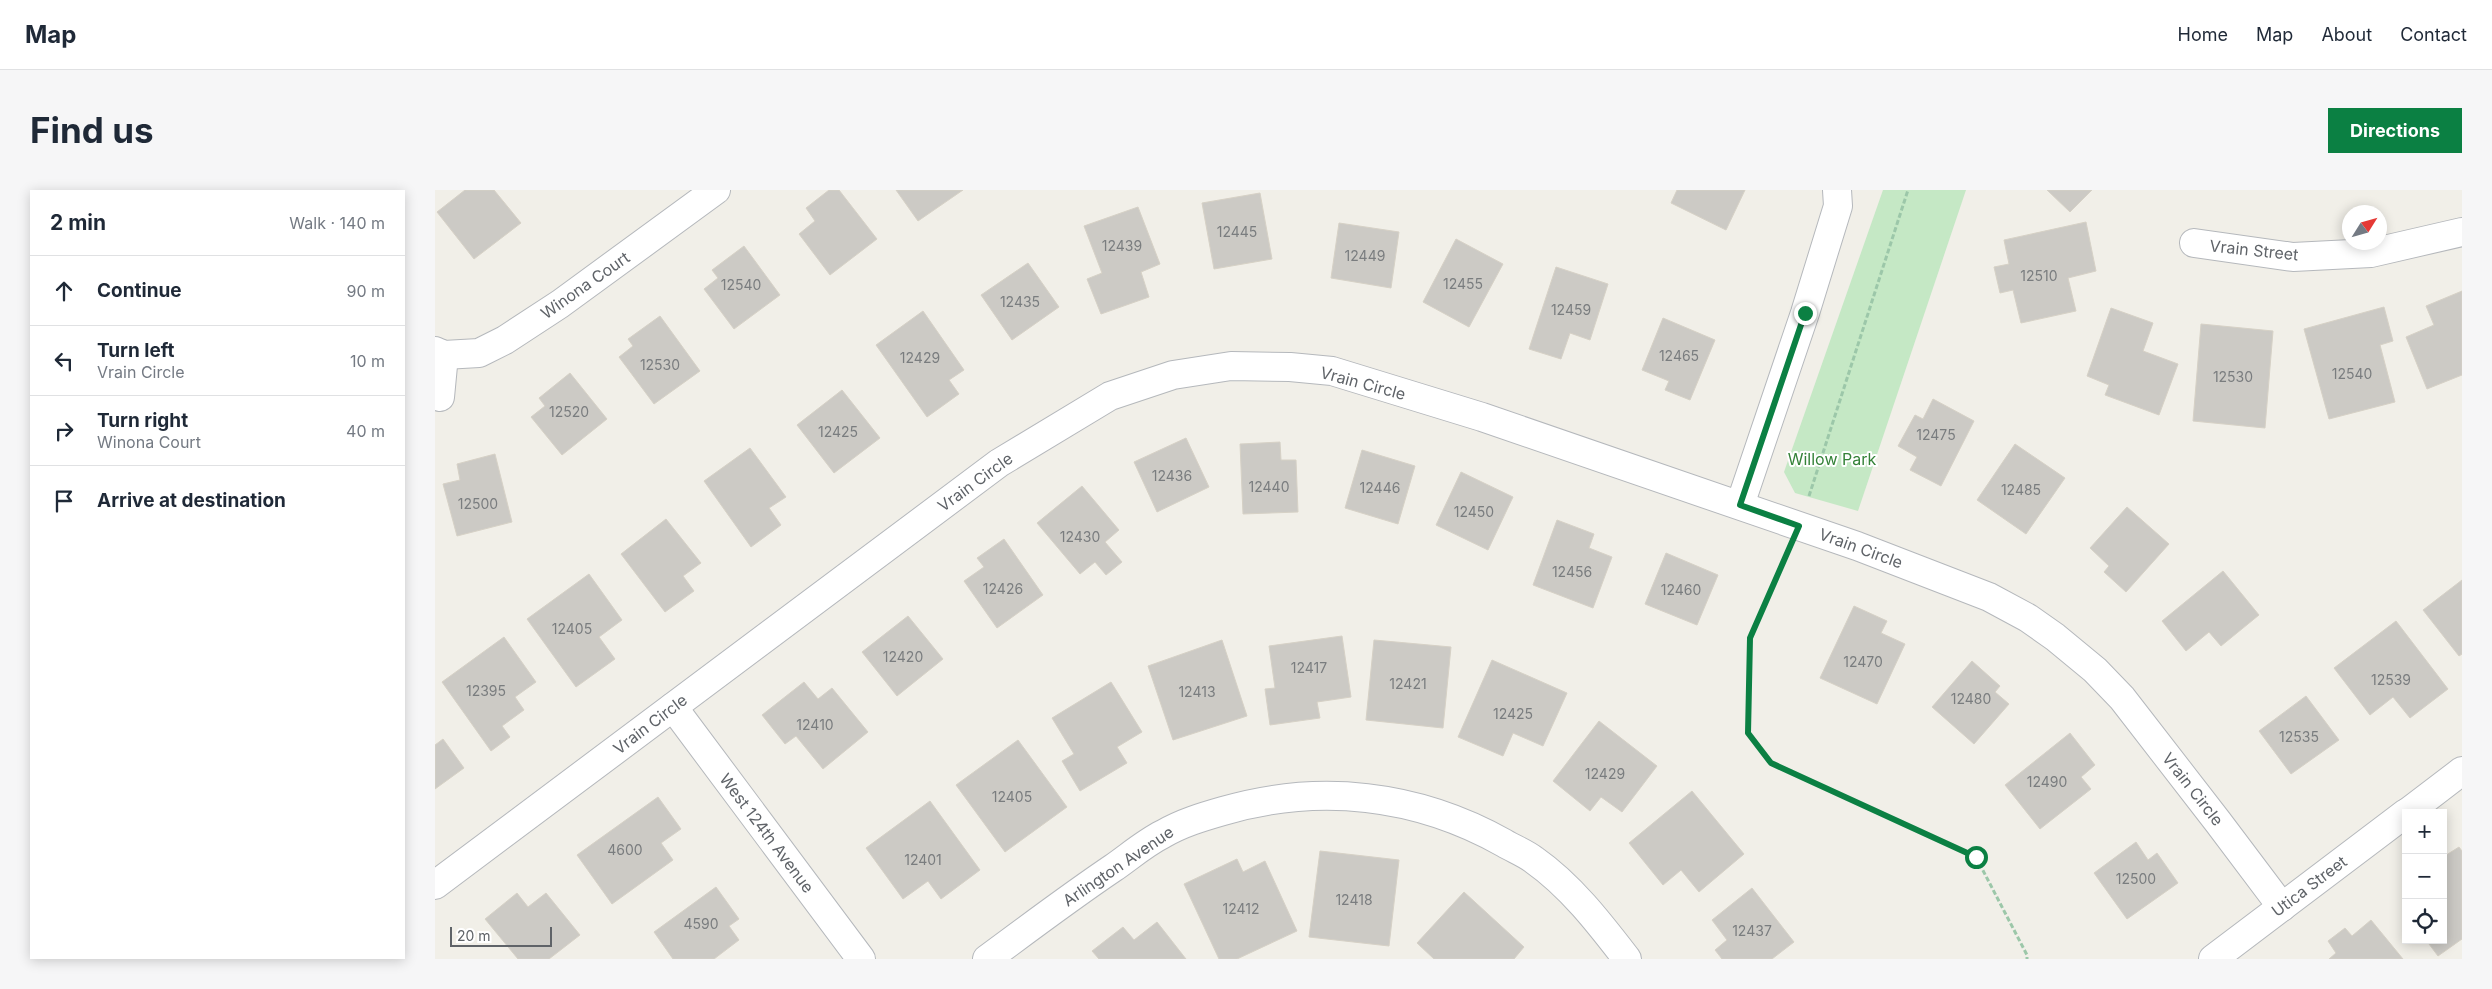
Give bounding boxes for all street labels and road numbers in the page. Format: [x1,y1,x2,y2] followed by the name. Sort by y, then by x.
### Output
[2209,235,2299,265] street label: Vrain Street
[537,247,633,323] street label: Winona Court
[1318,362,1408,404] street label: Vrain Circle
[934,448,1016,516] street label: Vrain Circle
[1816,524,1906,572] street label: Vrain Circle
[609,690,691,758] street label: Vrain Circle
[2158,748,2228,830] street label: Vrain Circle
[716,769,818,897] street label: West 124th Avenue
[1059,822,1177,910] street label: Arlington Avenue
[2267,851,2351,921] street label: Utica Street

